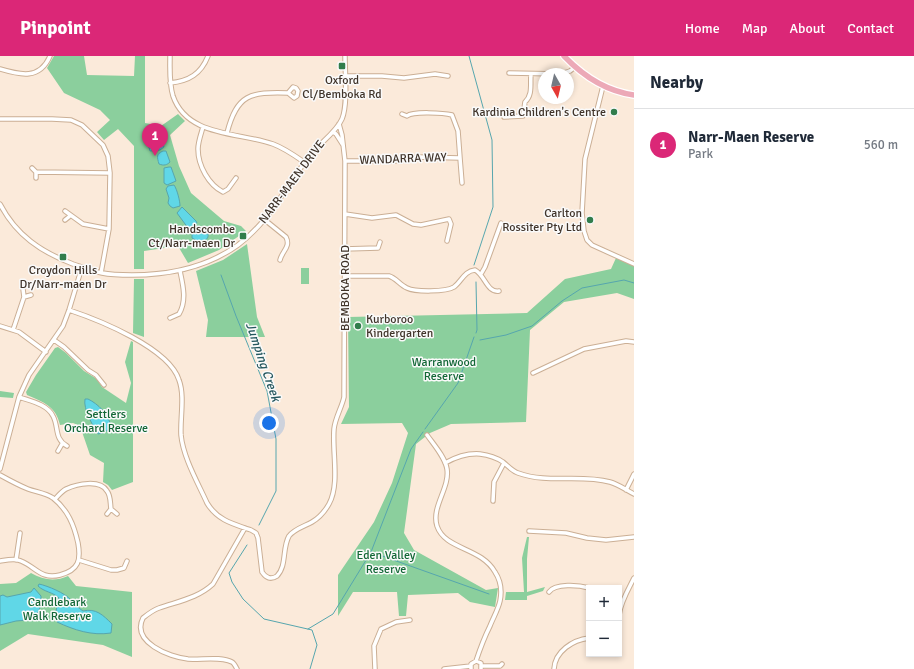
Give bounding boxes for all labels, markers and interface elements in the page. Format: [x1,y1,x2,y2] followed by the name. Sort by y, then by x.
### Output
[20,16,91,40] text: Pinpoint
[685,20,720,37] text: Home
[742,20,767,37] text: Map
[789,20,825,37] text: About
[847,20,894,37] text: Contact
[337,61,347,71] marker: Oxford Cl/Bemboka Rd
[538,68,574,104] north arrow
[650,72,703,93] text: Nearby
[302,73,382,102] place label: Oxford Cl/Bemboka Rd
[472,105,606,120] place label: Kardinia Children's Centre
[609,107,619,117] marker: Kardinia Children's Centre
[142,123,168,156] pin: 1
[688,128,814,146] text: Narr-Maen Reserve
[256,137,328,227] street label: NARR-MAEN DRIVE
[659,137,667,153] text: 1
[864,137,898,153] text: 560 m
[688,146,713,162] text: Park
[359,150,447,168] street label: WANDARRA WAY
[502,206,582,235] place label: Carlton Rossiter Pty Ltd
[585,215,595,225] marker: Carlton Rossiter Pty Ltd
[148,222,236,251] place label: Handscombe Ct/Narr-maen Dr
[238,231,248,241] marker: Handscombe Ct/Narr-maen Dr
[338,245,353,331] street label: BEMBOKA ROAD
[58,252,68,262] marker: Croydon Hills Dr/Narr-maen Dr
[20,263,107,292] place label: Croydon Hills Dr/Narr-maen Dr
[366,312,433,341] place label: Kurboroo Kindergarten
[242,320,284,405] water label: Jumping Creek
[353,321,363,331] marker: Kurboroo Kindergarten
[412,355,476,384] park label: Warranwood Reserve
[64,407,148,436] park label: Settlers Orchard Reserve
[259,413,279,433] your location
[357,548,416,577] park label: Eden Valley Reserve
[586,585,622,657] map controls
[586,585,622,621] button: +
[23,595,91,624] park label: Candlebark Walk Reserve
[586,621,622,657] button: −

